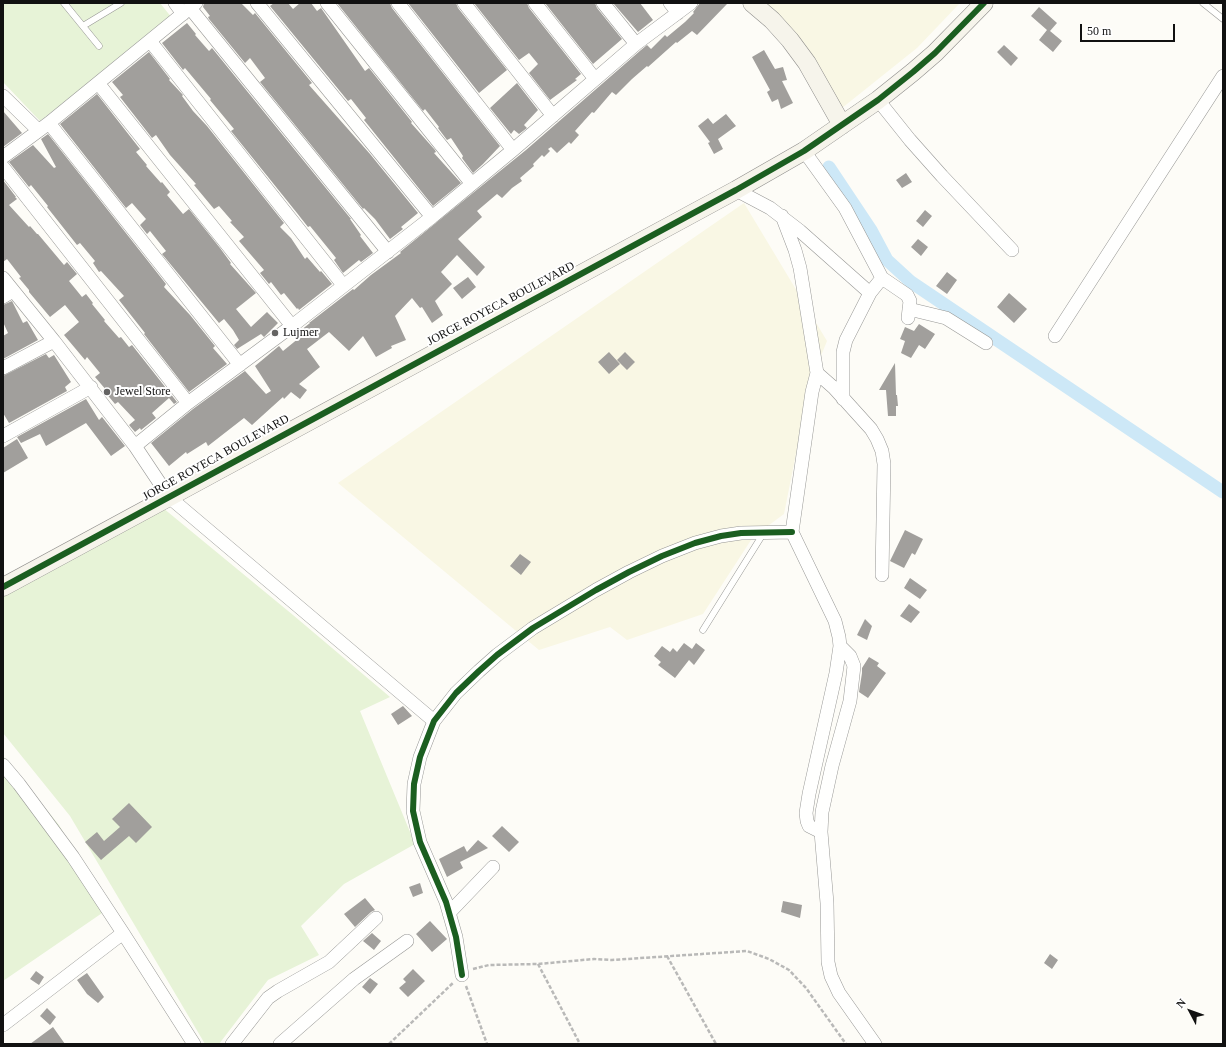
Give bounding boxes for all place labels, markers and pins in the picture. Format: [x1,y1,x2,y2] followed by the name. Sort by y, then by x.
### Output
[283,326,318,340] place label: Lujmer
[270,328,280,338] marker: Lujmer
[115,385,171,399] place label: Jewel Store
[102,387,112,397] marker: Jewel Store

